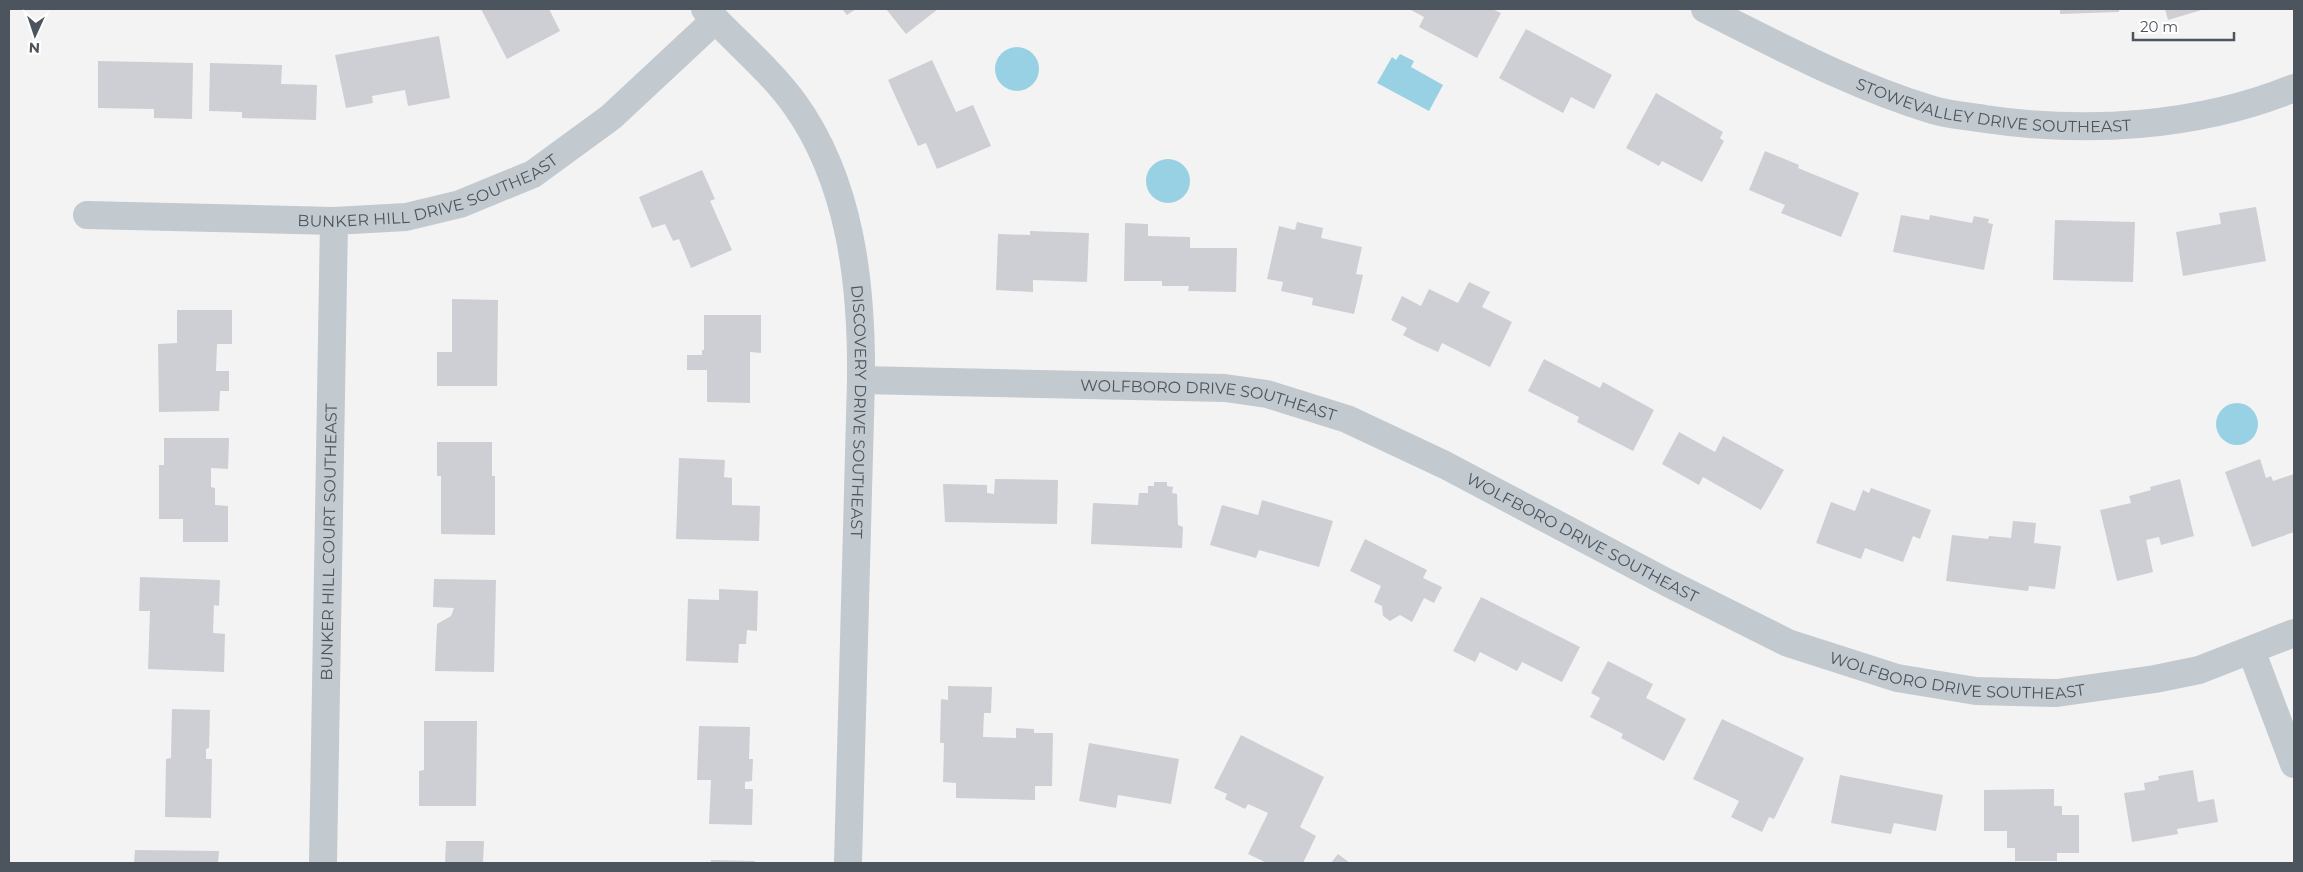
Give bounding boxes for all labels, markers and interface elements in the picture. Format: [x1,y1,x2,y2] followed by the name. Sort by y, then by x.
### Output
[10,10,60,60] north arrow
[2133,10,2234,42] scale bar
[2140,17,2178,36] text: 20 m
[28,39,40,57] text: N
[1854,74,2133,136] street label: STOWEVALLEY DRIVE SOUTHEAST
[297,149,562,231] street label: BUNKER HILL DRIVE SOUTHEAST
[847,284,871,539] street label: DISCOVERY DRIVE SOUTHEAST
[1080,375,1340,425] street label: WOLFBORO DRIVE SOUTHEAST
[317,402,340,681] street label: BUNKER HILL COURT SOUTHEAST
[1463,469,1702,607] street label: WOLFBORO DRIVE SOUTHEAST
[1827,647,2087,703] street label: WOLFBORO DRIVE SOUTHEAST

